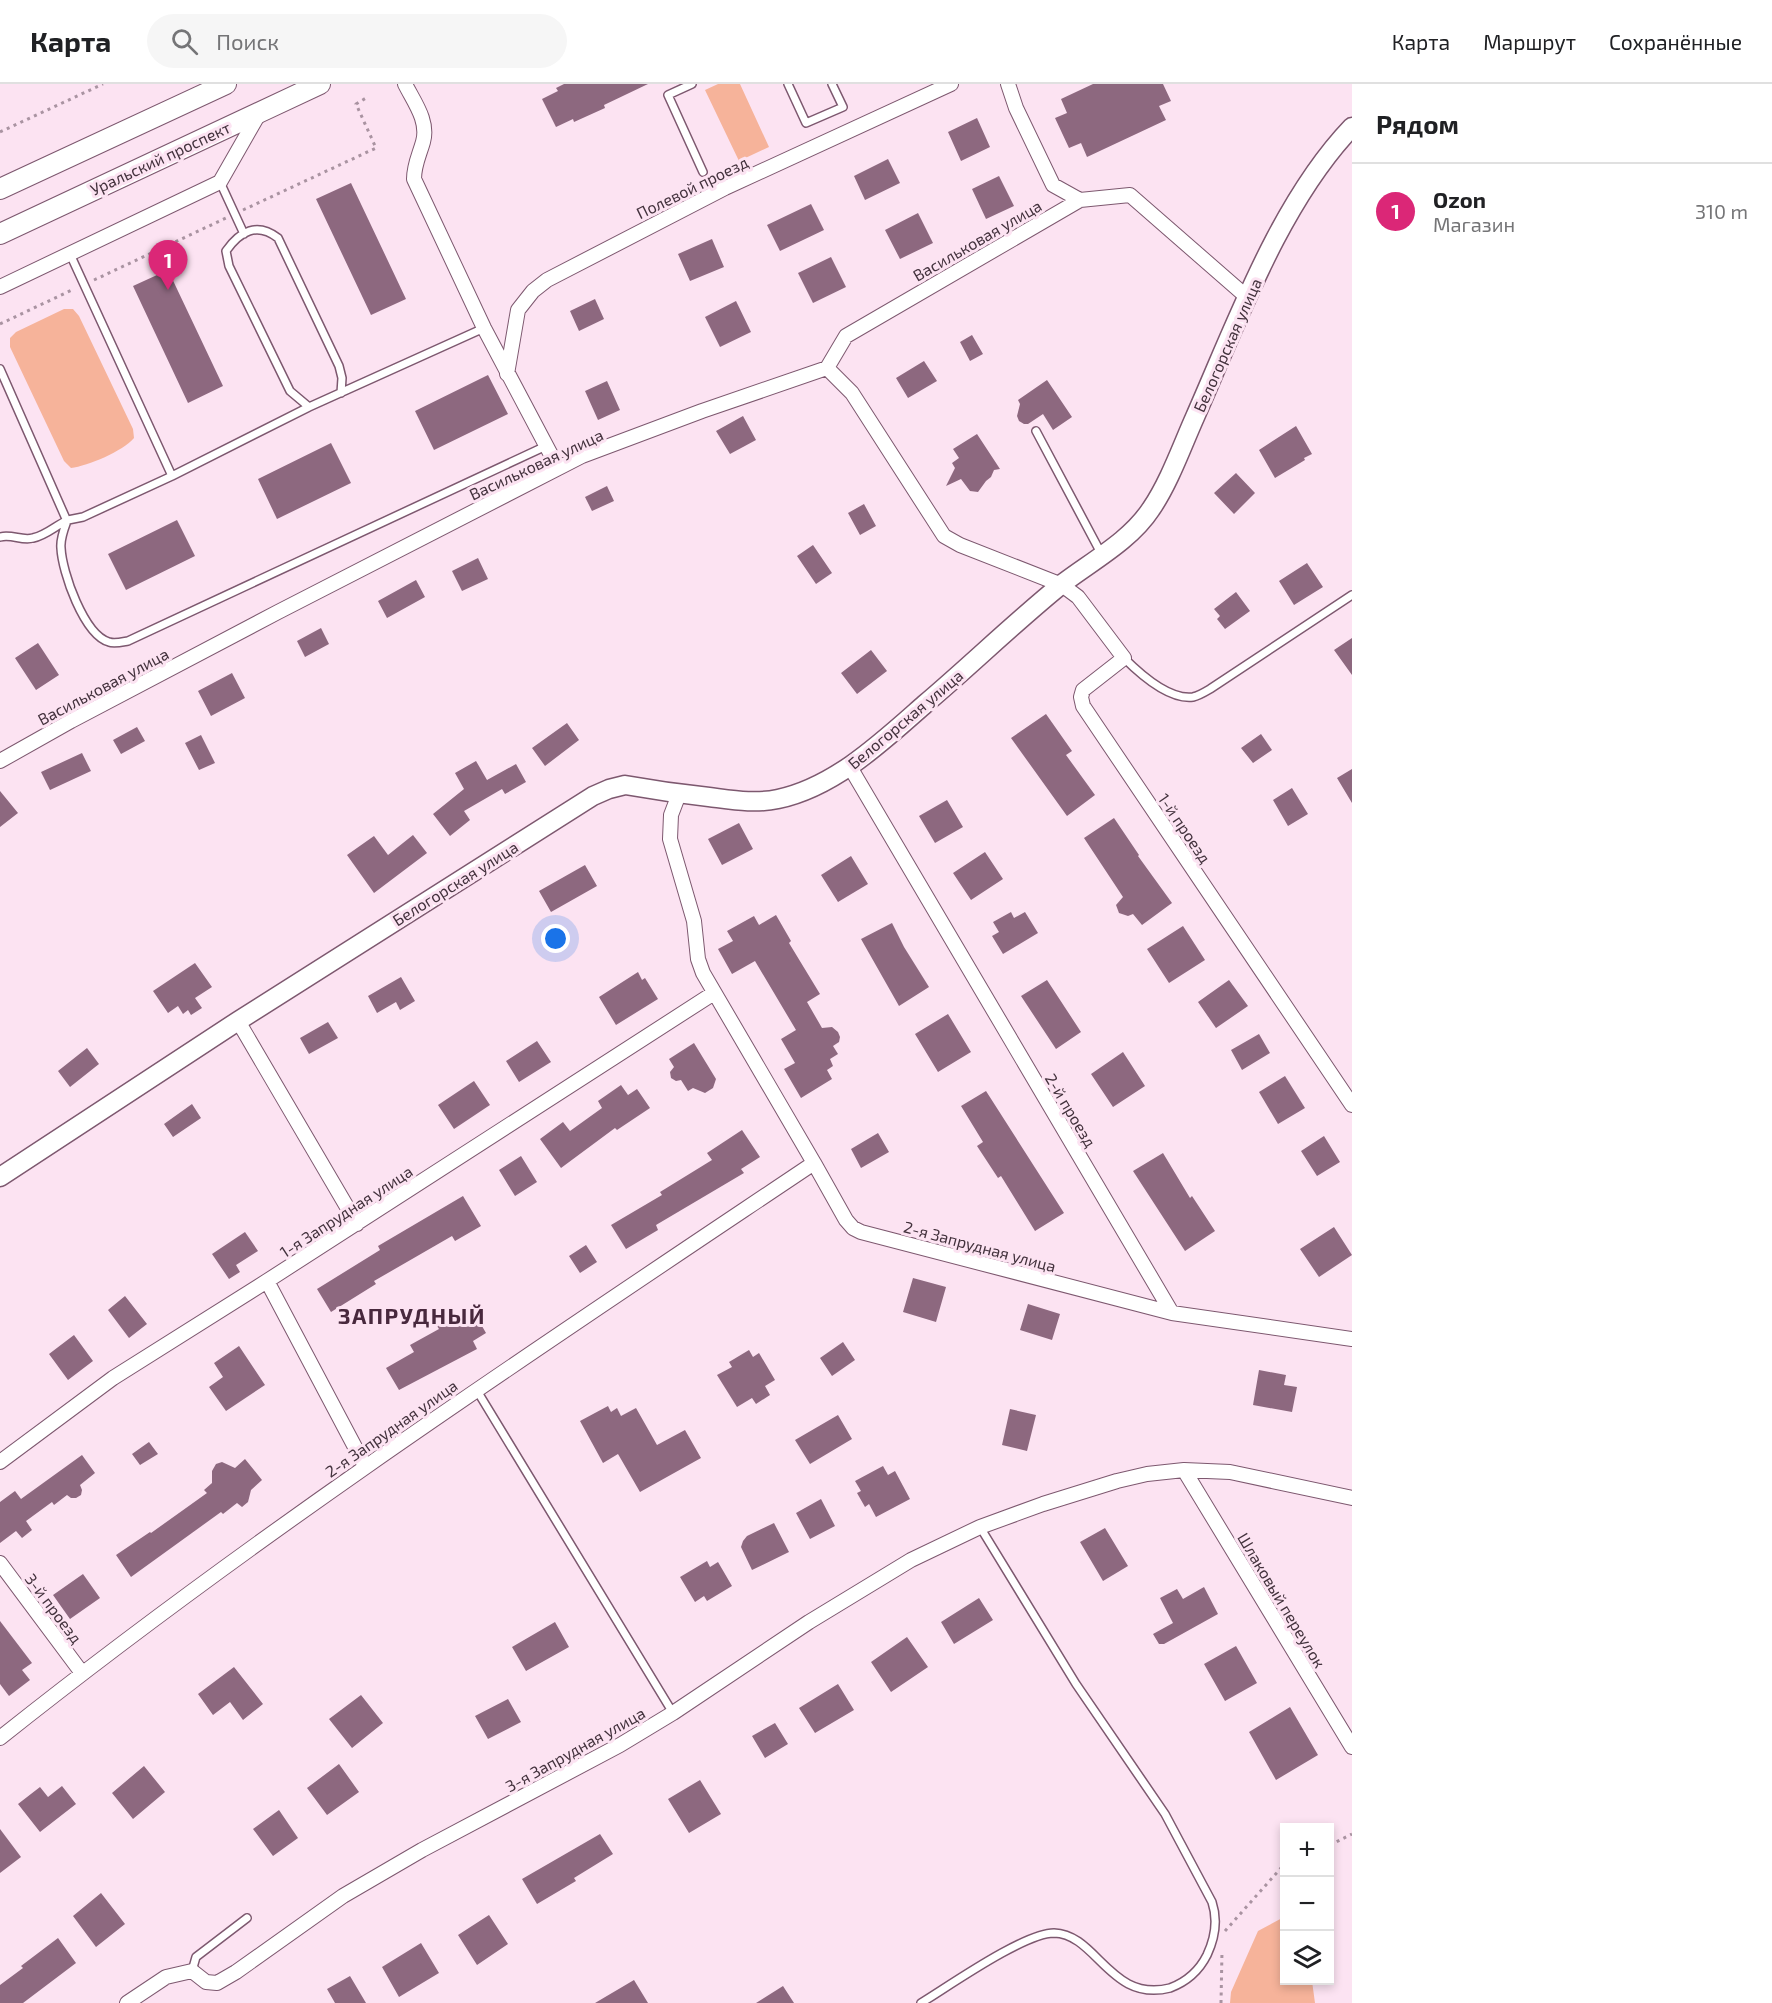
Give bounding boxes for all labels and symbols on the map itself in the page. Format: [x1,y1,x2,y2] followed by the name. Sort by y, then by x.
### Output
[87,117,233,199] street label: Уральский проспект
[633,152,751,222] street label: Полевой проезд
[909,195,1045,285] street label: Васильковая улица
[148,240,188,290] pin: 1
[1189,275,1266,415] street label: Белогорская улица
[466,425,606,504] street label: Васильковая улица
[34,643,172,729] street label: Васильковая улица
[844,665,967,773] street label: Белогорская улица
[1155,789,1215,867] street label: 1-й проезд
[389,837,522,930] street label: Белогорская улица
[541,924,570,953] your location
[1042,1070,1100,1150] street label: 2-й проезд
[276,1161,416,1262] street label: 1-я Запрудная улица
[902,1217,1058,1276] street label: 2-я Запрудная улица
[338,1302,486,1328] district label: ЗАПРУДНЫЙ
[321,1375,461,1482] street label: 2-я Запрудная улица
[1233,1529,1330,1672] street label: Шлаковый переулок
[22,1569,86,1647] street label: 3-й проезд
[502,1703,649,1796] street label: 3-я Запрудная улица

